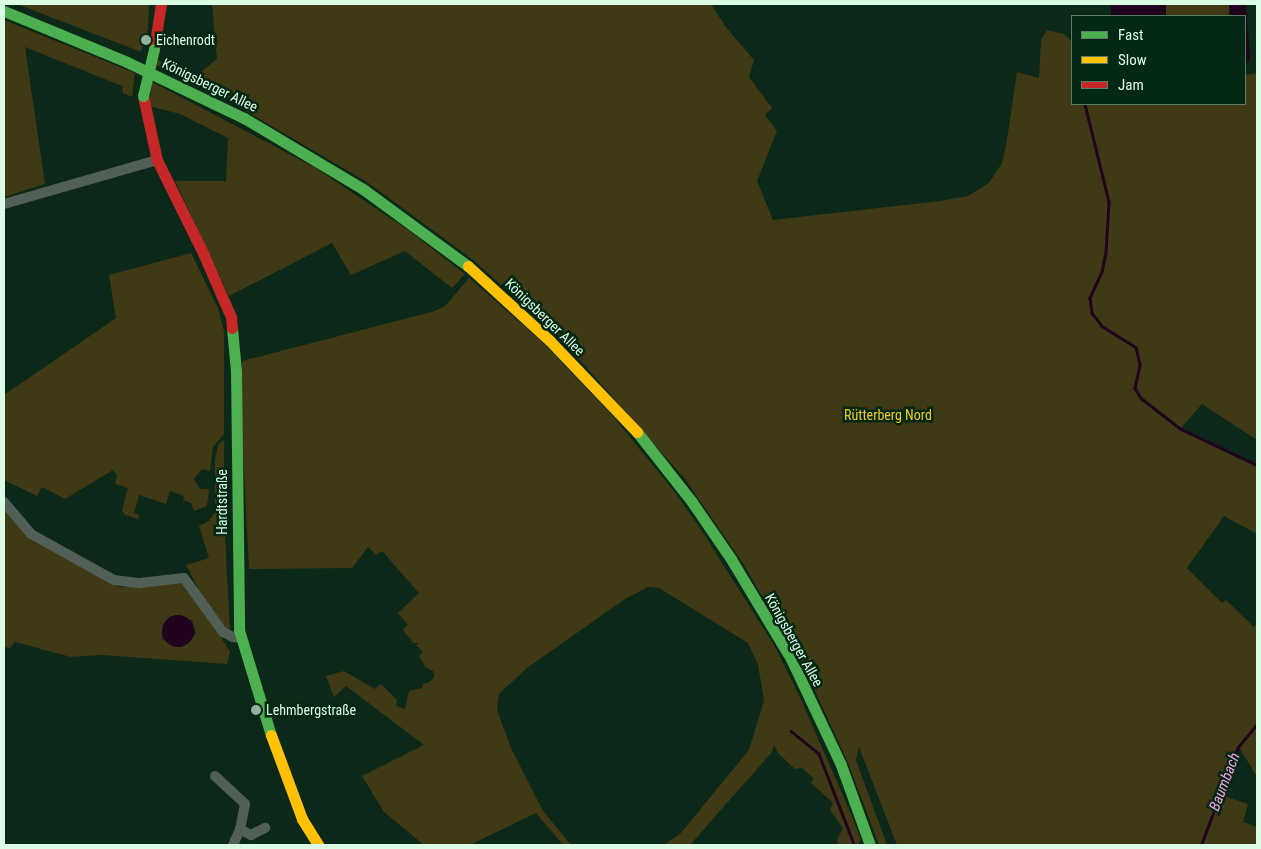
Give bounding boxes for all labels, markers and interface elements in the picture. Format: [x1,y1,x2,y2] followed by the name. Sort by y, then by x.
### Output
[1071,15,1246,105] legend
[1118,26,1143,44] text: Fast
[156,32,215,48] place label: Eichenrodt
[140,34,152,46] marker: Eichenrodt
[1118,51,1147,69] text: Slow
[160,55,260,115] street label: Königsberger Allee
[1118,76,1144,94] text: Jam
[502,275,588,359] street label: Königsberger Allee
[844,407,932,423] park label: Rütterberg Nord
[214,469,230,535] street label: Hardtstraße
[761,590,827,690] street label: Königsberger Allee
[266,702,356,718] place label: Lehmbergstraße
[250,704,262,716] marker: Lehmbergstraße
[1206,750,1244,814] water label: Baumbach

